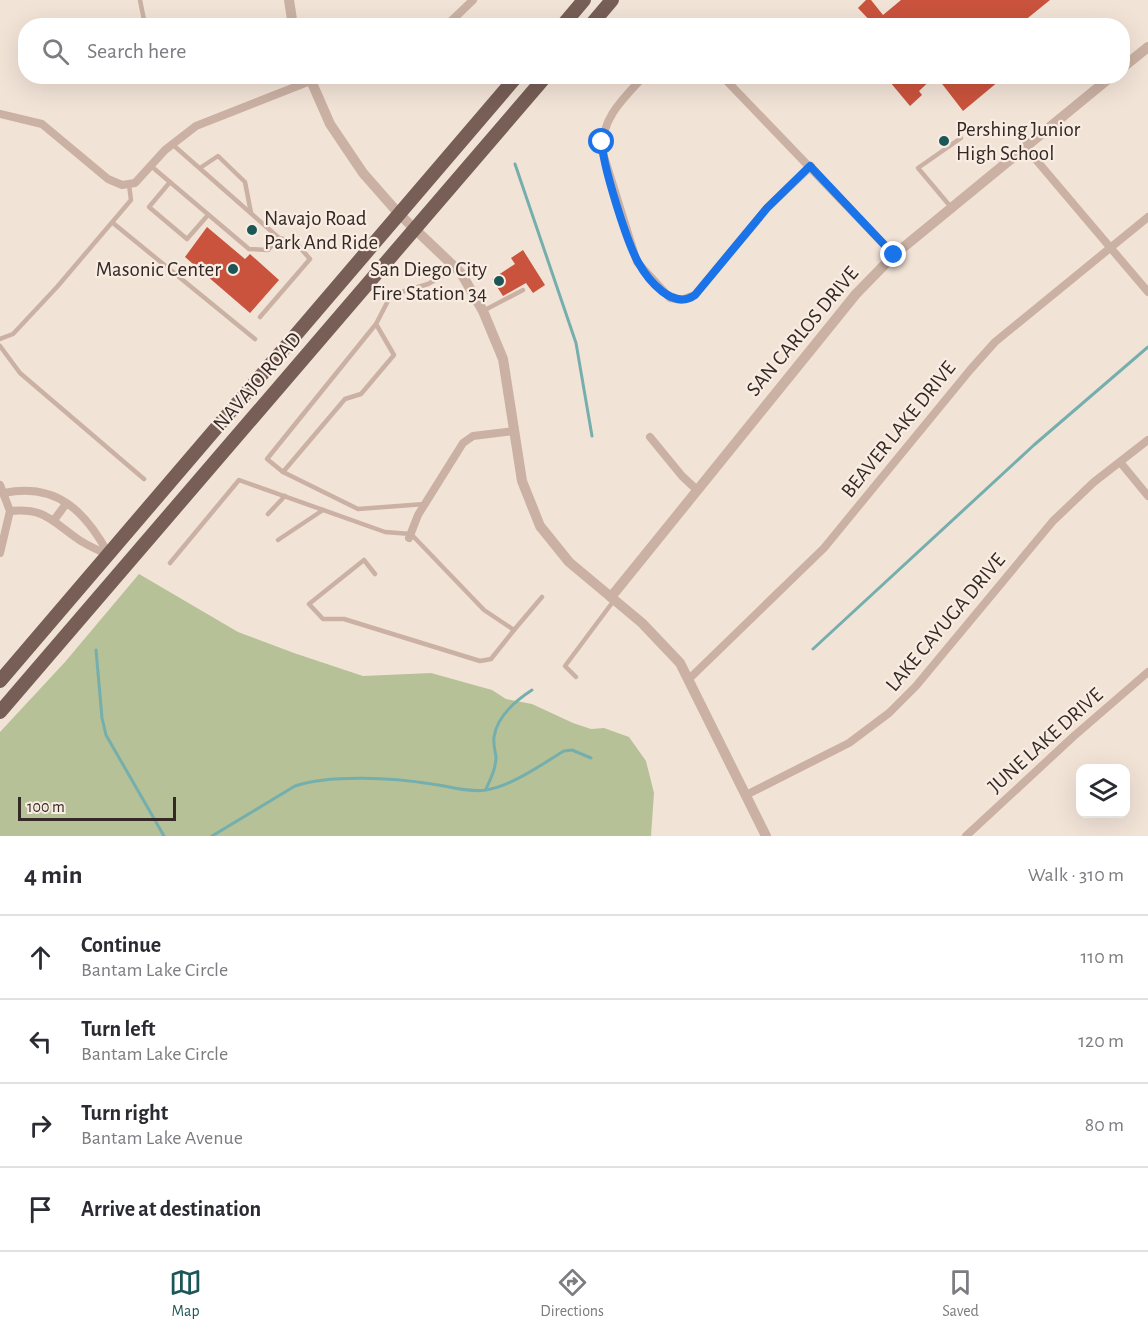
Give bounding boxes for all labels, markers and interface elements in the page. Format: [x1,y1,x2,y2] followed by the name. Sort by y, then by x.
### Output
[18,18,1130,84] search box
[39,35,72,68] icon: search
[87,40,186,62] text: Search here
[956,119,1081,164] place label: Pershing Junior High School
[588,128,614,154] route start
[937,134,951,148] marker: Pershing Junior High School
[264,208,378,253] place label: Navajo Road Park And Ride
[245,223,259,237] marker: Navajo Road Park And Ride
[880,241,906,267] route end
[96,259,221,280] place label: Masonic Center
[370,259,487,304] place label: San Diego City Fire Station 34
[226,262,240,276] marker: Masonic Center
[742,263,862,400] street label: SAN CARLOS DRIVE
[492,274,506,288] marker: San Diego City Fire Station 34
[209,328,306,435] street label: NAVAJO ROAD
[837,357,960,501] street label: BEAVER LAKE DRIVE
[882,549,1009,695] street label: LAKE CAYUGA DRIVE
[984,684,1107,797] street label: JUNE LAKE DRIVE
[1076,764,1130,818] map controls
[1076,764,1130,818] button: layers
[18,794,176,822] scale bar
[27,799,65,815] text: 100 m
[24,862,83,888] text: 4 min
[1028,865,1124,885] text: Walk · 310 m
[81,934,161,956] text: Continue
[24,941,57,974] icon: ahead
[1080,947,1124,967] text: 110 m
[81,960,228,980] text: Bantam Lake Circle
[81,1018,155,1040] text: Turn left
[24,1025,57,1058] icon: left
[1078,1031,1124,1051] text: 120 m
[81,1044,228,1064] text: Bantam Lake Circle
[81,1102,168,1124] text: Turn right
[24,1109,57,1142] icon: right
[1085,1115,1124,1135] text: 80 m
[81,1128,243,1148] text: Bantam Lake Avenue
[24,1193,57,1226] icon: arrive
[81,1198,261,1220] text: Arrive at destination
[169,1266,202,1321] tab: Map
[540,1266,604,1321] tab: Directions
[942,1266,979,1321] tab: Saved

